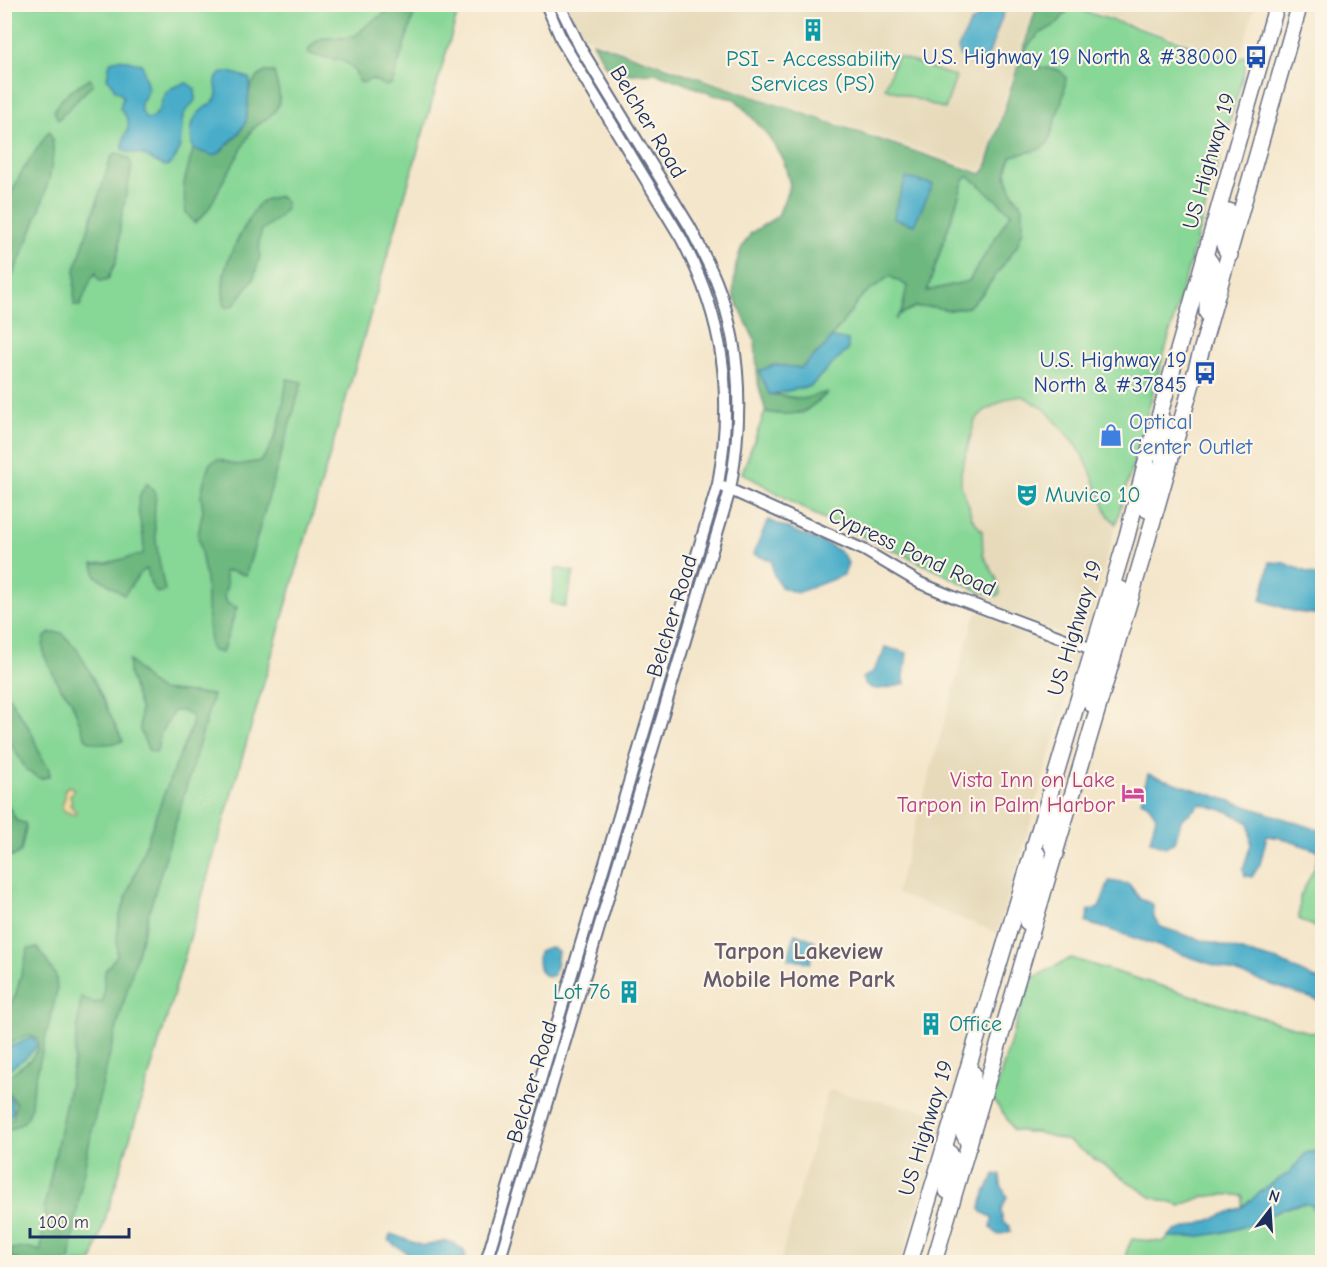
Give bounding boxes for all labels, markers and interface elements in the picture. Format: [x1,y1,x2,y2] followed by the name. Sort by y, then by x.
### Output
[800,17,826,43] building icon: PSI - Accessability Services (PS)
[922,44,1238,70] place label: U.S. Highway 19 North & #38000
[1243,44,1269,70] bus stop icon: U.S. Highway 19 North & #38000
[726,46,900,97] place label: PSI - Accessability Services (PS)
[604,61,692,183] street label: Belcher Road
[1177,90,1241,232] street label: US Highway 19
[1034,347,1187,398] place label: U.S. Highway 19 North & #37845
[1192,360,1218,386] bus stop icon: U.S. Highway 19 North & #37845
[1129,409,1253,460] place label: Optical Center Outlet
[1098,422,1124,448] shop icon: Optical Center Outlet
[1014,482,1040,508] theatre icon: Muvico 10
[1045,482,1141,508] place label: Muvico 10
[824,502,1000,602] street label: Cypress Pond Road
[641,552,703,680] street label: Belcher Road
[1042,557,1108,699] street label: US Highway 19
[897,767,1115,818] place label: Vista Inn on Lake Tarpon in Palm Harbor
[1120,780,1146,806] hotel icon: Vista Inn on Lake Tarpon in Palm Harbor
[703,937,895,993] district label: Tarpon Lakeview Mobile Home Park
[553,979,611,1005] place label: Lot 76
[616,979,642,1005] building icon: Lot 76
[918,1011,944,1037] building icon: Office
[949,1011,1002,1037] place label: Office
[501,1018,563,1146] street label: Belcher Road
[893,1057,959,1199] street label: US Highway 19
[1240,1180,1300,1240] north arrow
[1266,1186,1282,1207] text: N
[30,1201,129,1239] scale bar
[39,1212,89,1233] text: 100 m

